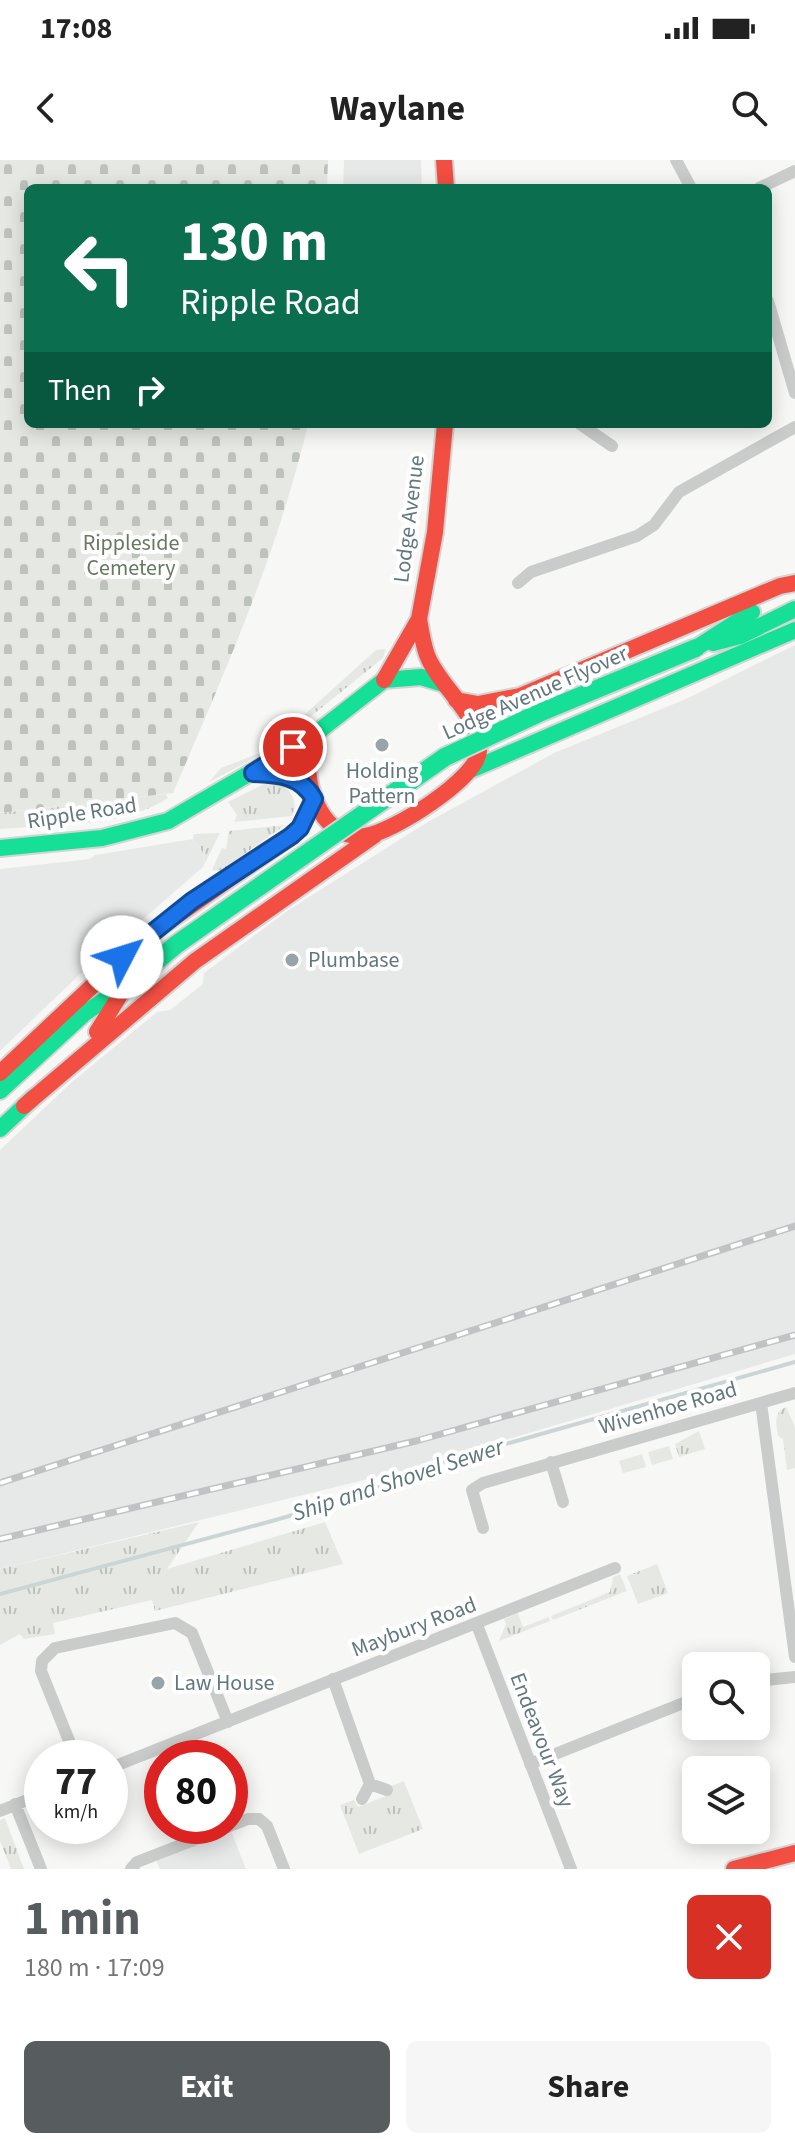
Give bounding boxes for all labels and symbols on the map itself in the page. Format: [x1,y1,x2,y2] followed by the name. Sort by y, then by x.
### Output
[385,453,433,585] street label: Lodge Avenue
[83,527,179,584] park label: Rippleside Cemetery
[437,638,633,748] street label: Lodge Avenue Flyover
[259,713,327,781] pin
[373,736,391,754] marker: Holding Pattern
[346,755,418,812] place label: Holding Pattern
[25,789,139,837] street label: Ripple Road
[80,915,164,999] position arrow
[308,944,399,976] place label: Plumbase
[283,951,301,969] marker: Plumbase
[595,1373,741,1443] street label: Wivenhoe Road
[288,1429,510,1531] water label: Ship and Shovel Sewer
[347,1588,481,1666] street label: Maybury Road
[174,1667,274,1699] place label: Law House
[502,1668,583,1813] street label: Endeavour Way
[149,1674,167,1692] marker: Law House
[144,1740,248,1844] speed limit sign: 80

